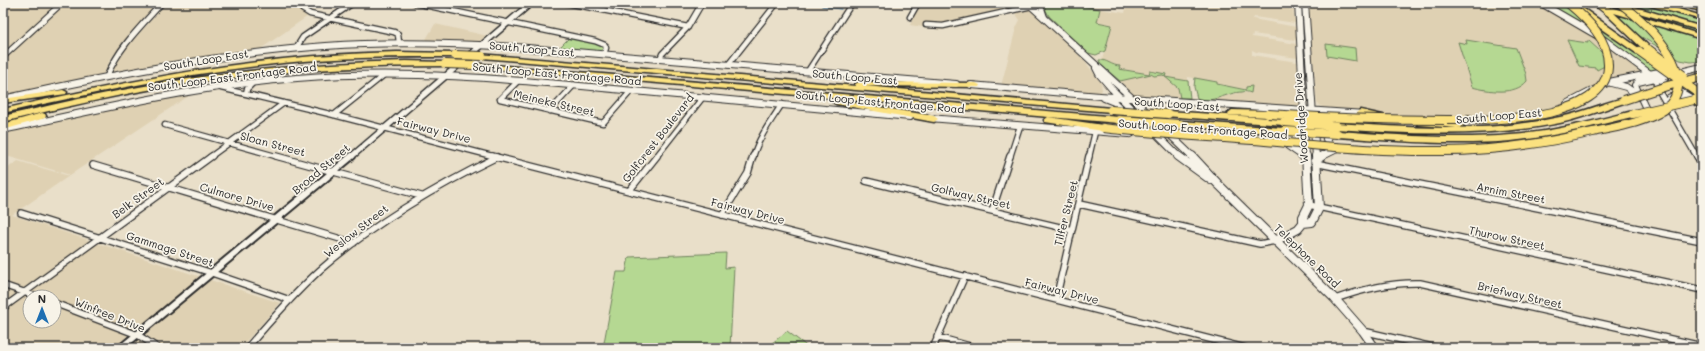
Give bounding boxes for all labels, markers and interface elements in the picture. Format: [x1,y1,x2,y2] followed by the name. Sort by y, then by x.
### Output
[489,37,576,60] street label: South Loop East
[162,45,250,74] street label: South Loop East
[147,59,317,94] street label: South Loop East Frontage Road
[472,59,642,88] street label: South Loop East Frontage Road
[812,65,899,88] street label: South Loop East
[1290,72,1311,164] street label: Woodridge Drive
[512,86,596,119] street label: Meineke Street
[795,87,965,116] street label: South Loop East Frontage Road
[618,90,697,185] street label: Golfcrest Boulevard
[1134,93,1220,114] street label: South Loop East
[1456,104,1542,127] street label: South Loop East
[396,113,473,146] street label: Fairway Drive
[1118,115,1288,142] street label: South Loop East Frontage Road
[239,128,308,159] street label: Sloan Street
[289,140,353,197] street label: Broad Street
[109,174,167,222] street label: Belk Street
[1050,178,1081,247] street label: Tilfer Street
[1475,178,1547,207] street label: Arnim Street
[198,179,276,214] street label: Culmore Drive
[930,179,1013,212] street label: Golfway Street
[710,194,787,227] street label: Fairway Drive
[320,201,391,261] street label: Weslow Street
[1271,220,1343,291] street label: Telephone Road
[1468,222,1547,253] street label: Thurow Street
[125,227,216,270] street label: Gammage Street
[1024,274,1101,307] street label: Fairway Drive
[1476,277,1564,312] street label: Briefway Street
[22,289,62,329] north arrow
[38,291,46,306] text: N
[73,294,148,336] street label: Winfree Drive

